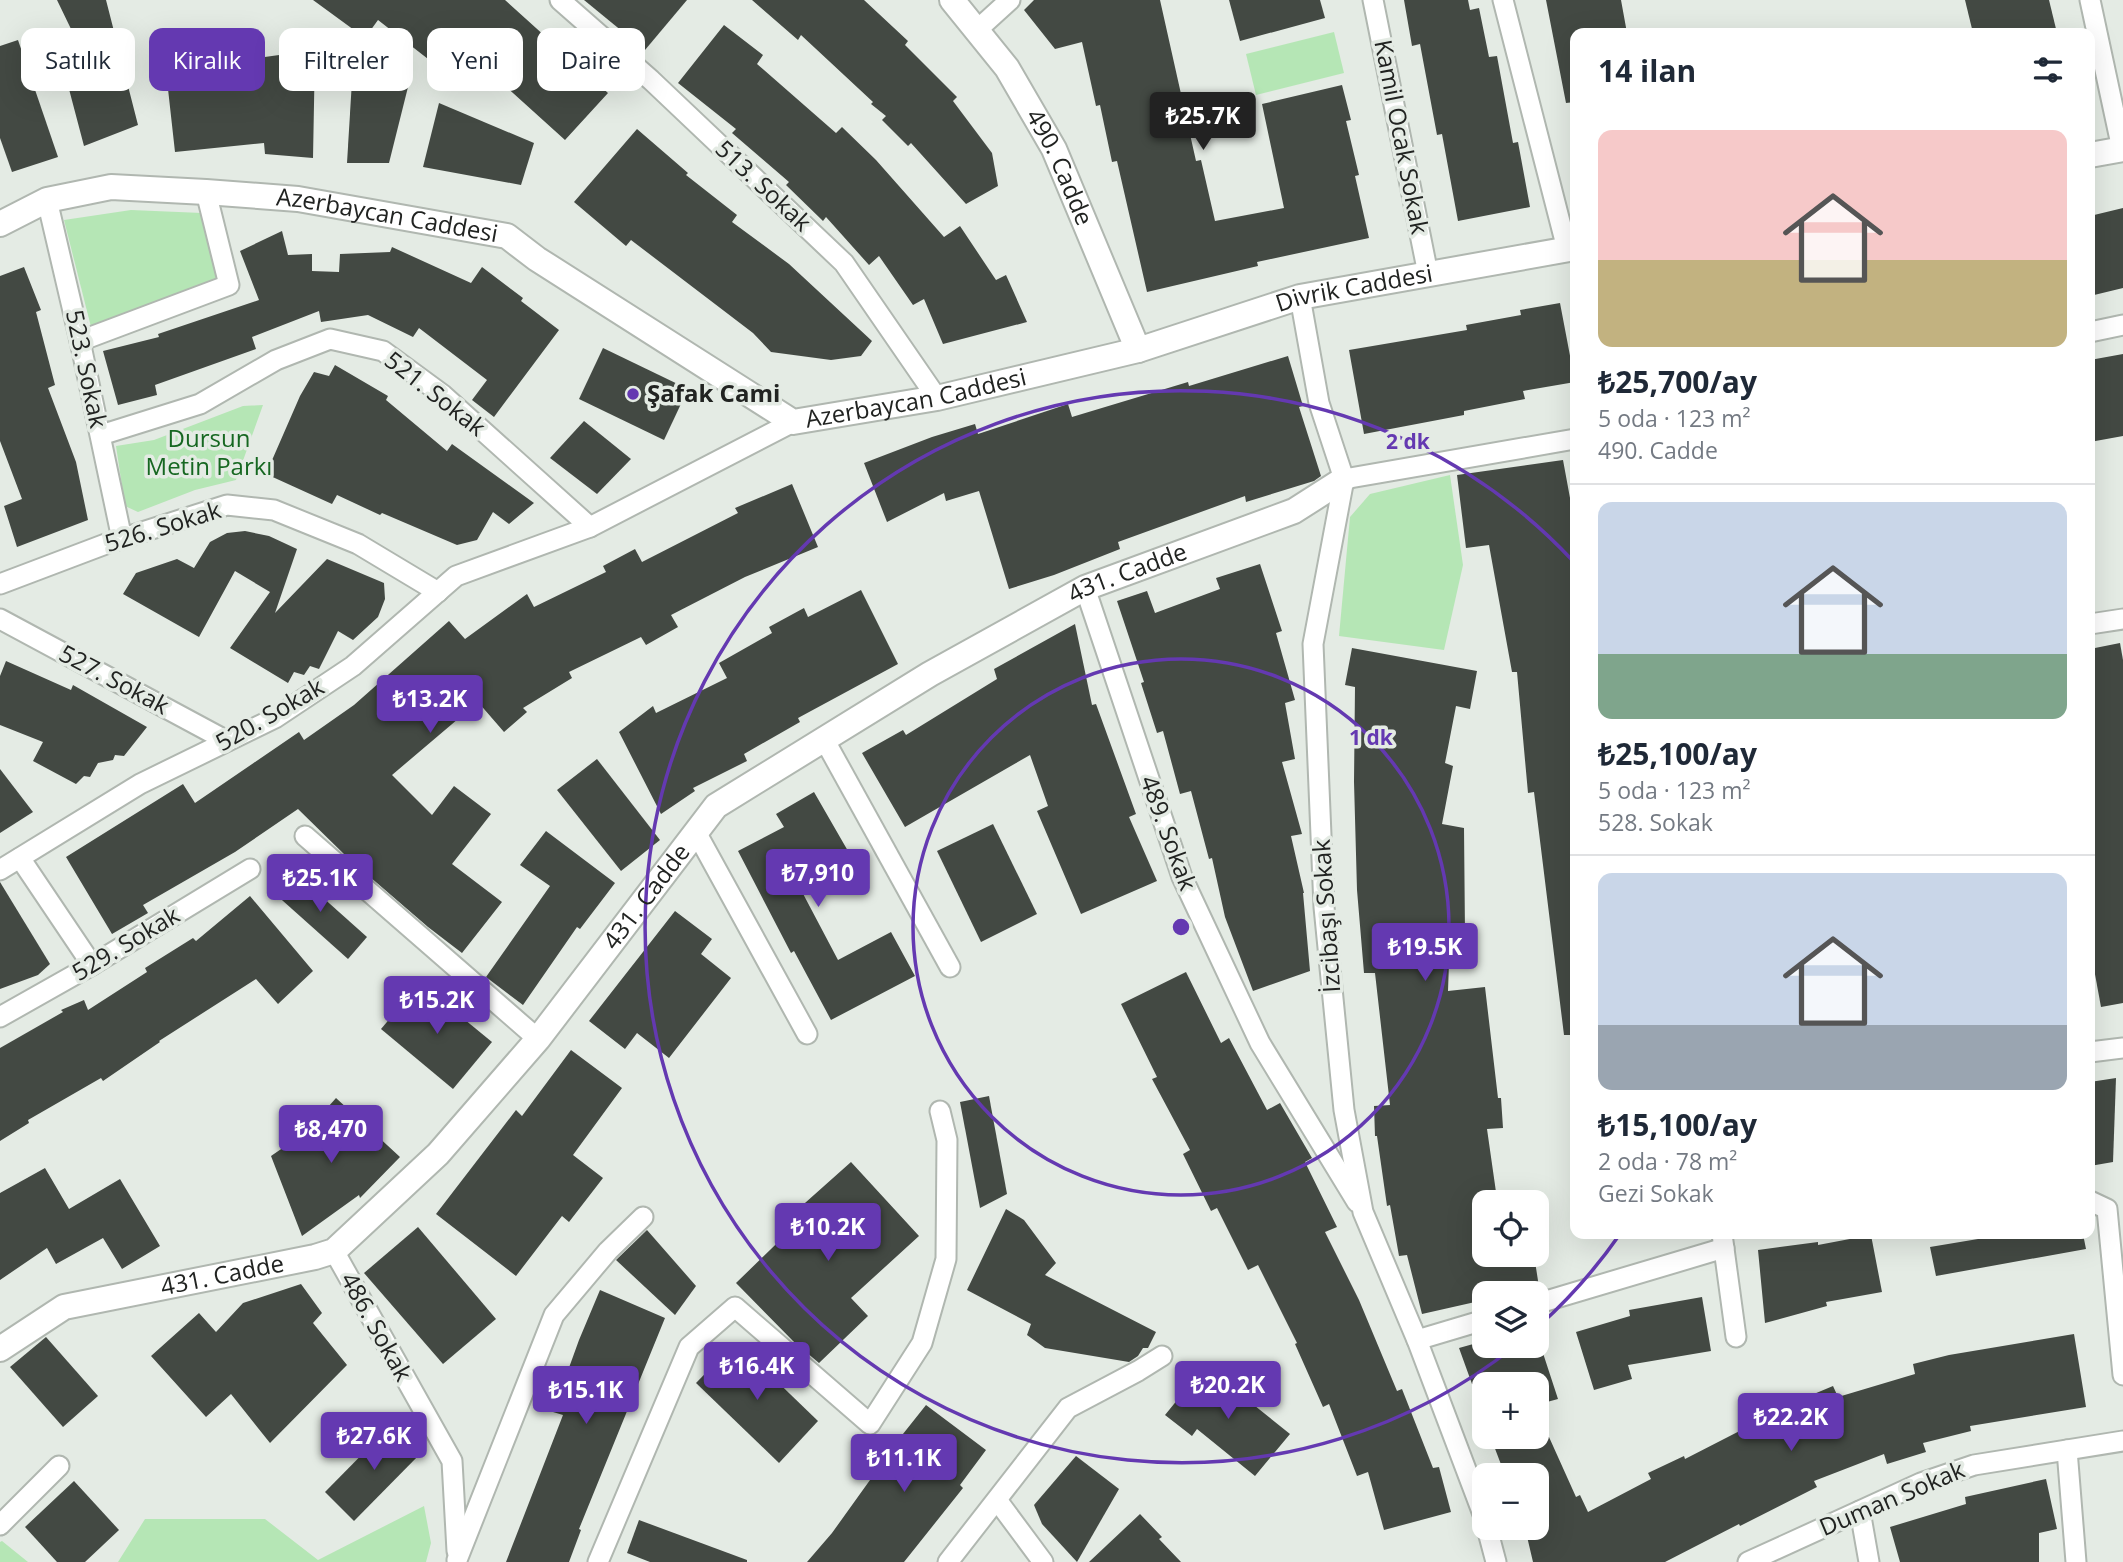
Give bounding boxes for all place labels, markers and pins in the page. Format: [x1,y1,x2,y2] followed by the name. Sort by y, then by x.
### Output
[1146,92,1260,152] pin: ₺25.7K
[647,376,780,409] place label: Şafak Cami
[625,386,641,402] marker: Şafak Cami
[373,676,487,735] pin: ₺13.2K
[761,850,875,909] pin: ₺7,910
[263,855,377,914] pin: ₺25.1K
[1169,915,1193,939] centre of rings
[1368,923,1482,983] pin: ₺19.5K
[380,976,494,1036] pin: ₺15.2K
[274,1106,388,1165] pin: ₺8,470
[771,1204,885,1263] pin: ₺10.2K
[700,1342,814,1402] pin: ₺16.4K
[1171,1362,1285,1421] pin: ₺20.2K
[529,1366,643,1426] pin: ₺15.1K
[1734,1394,1848,1453] pin: ₺22.2K
[317,1412,431,1472] pin: ₺27.6K
[847,1434,961,1494] pin: ₺11.1K

